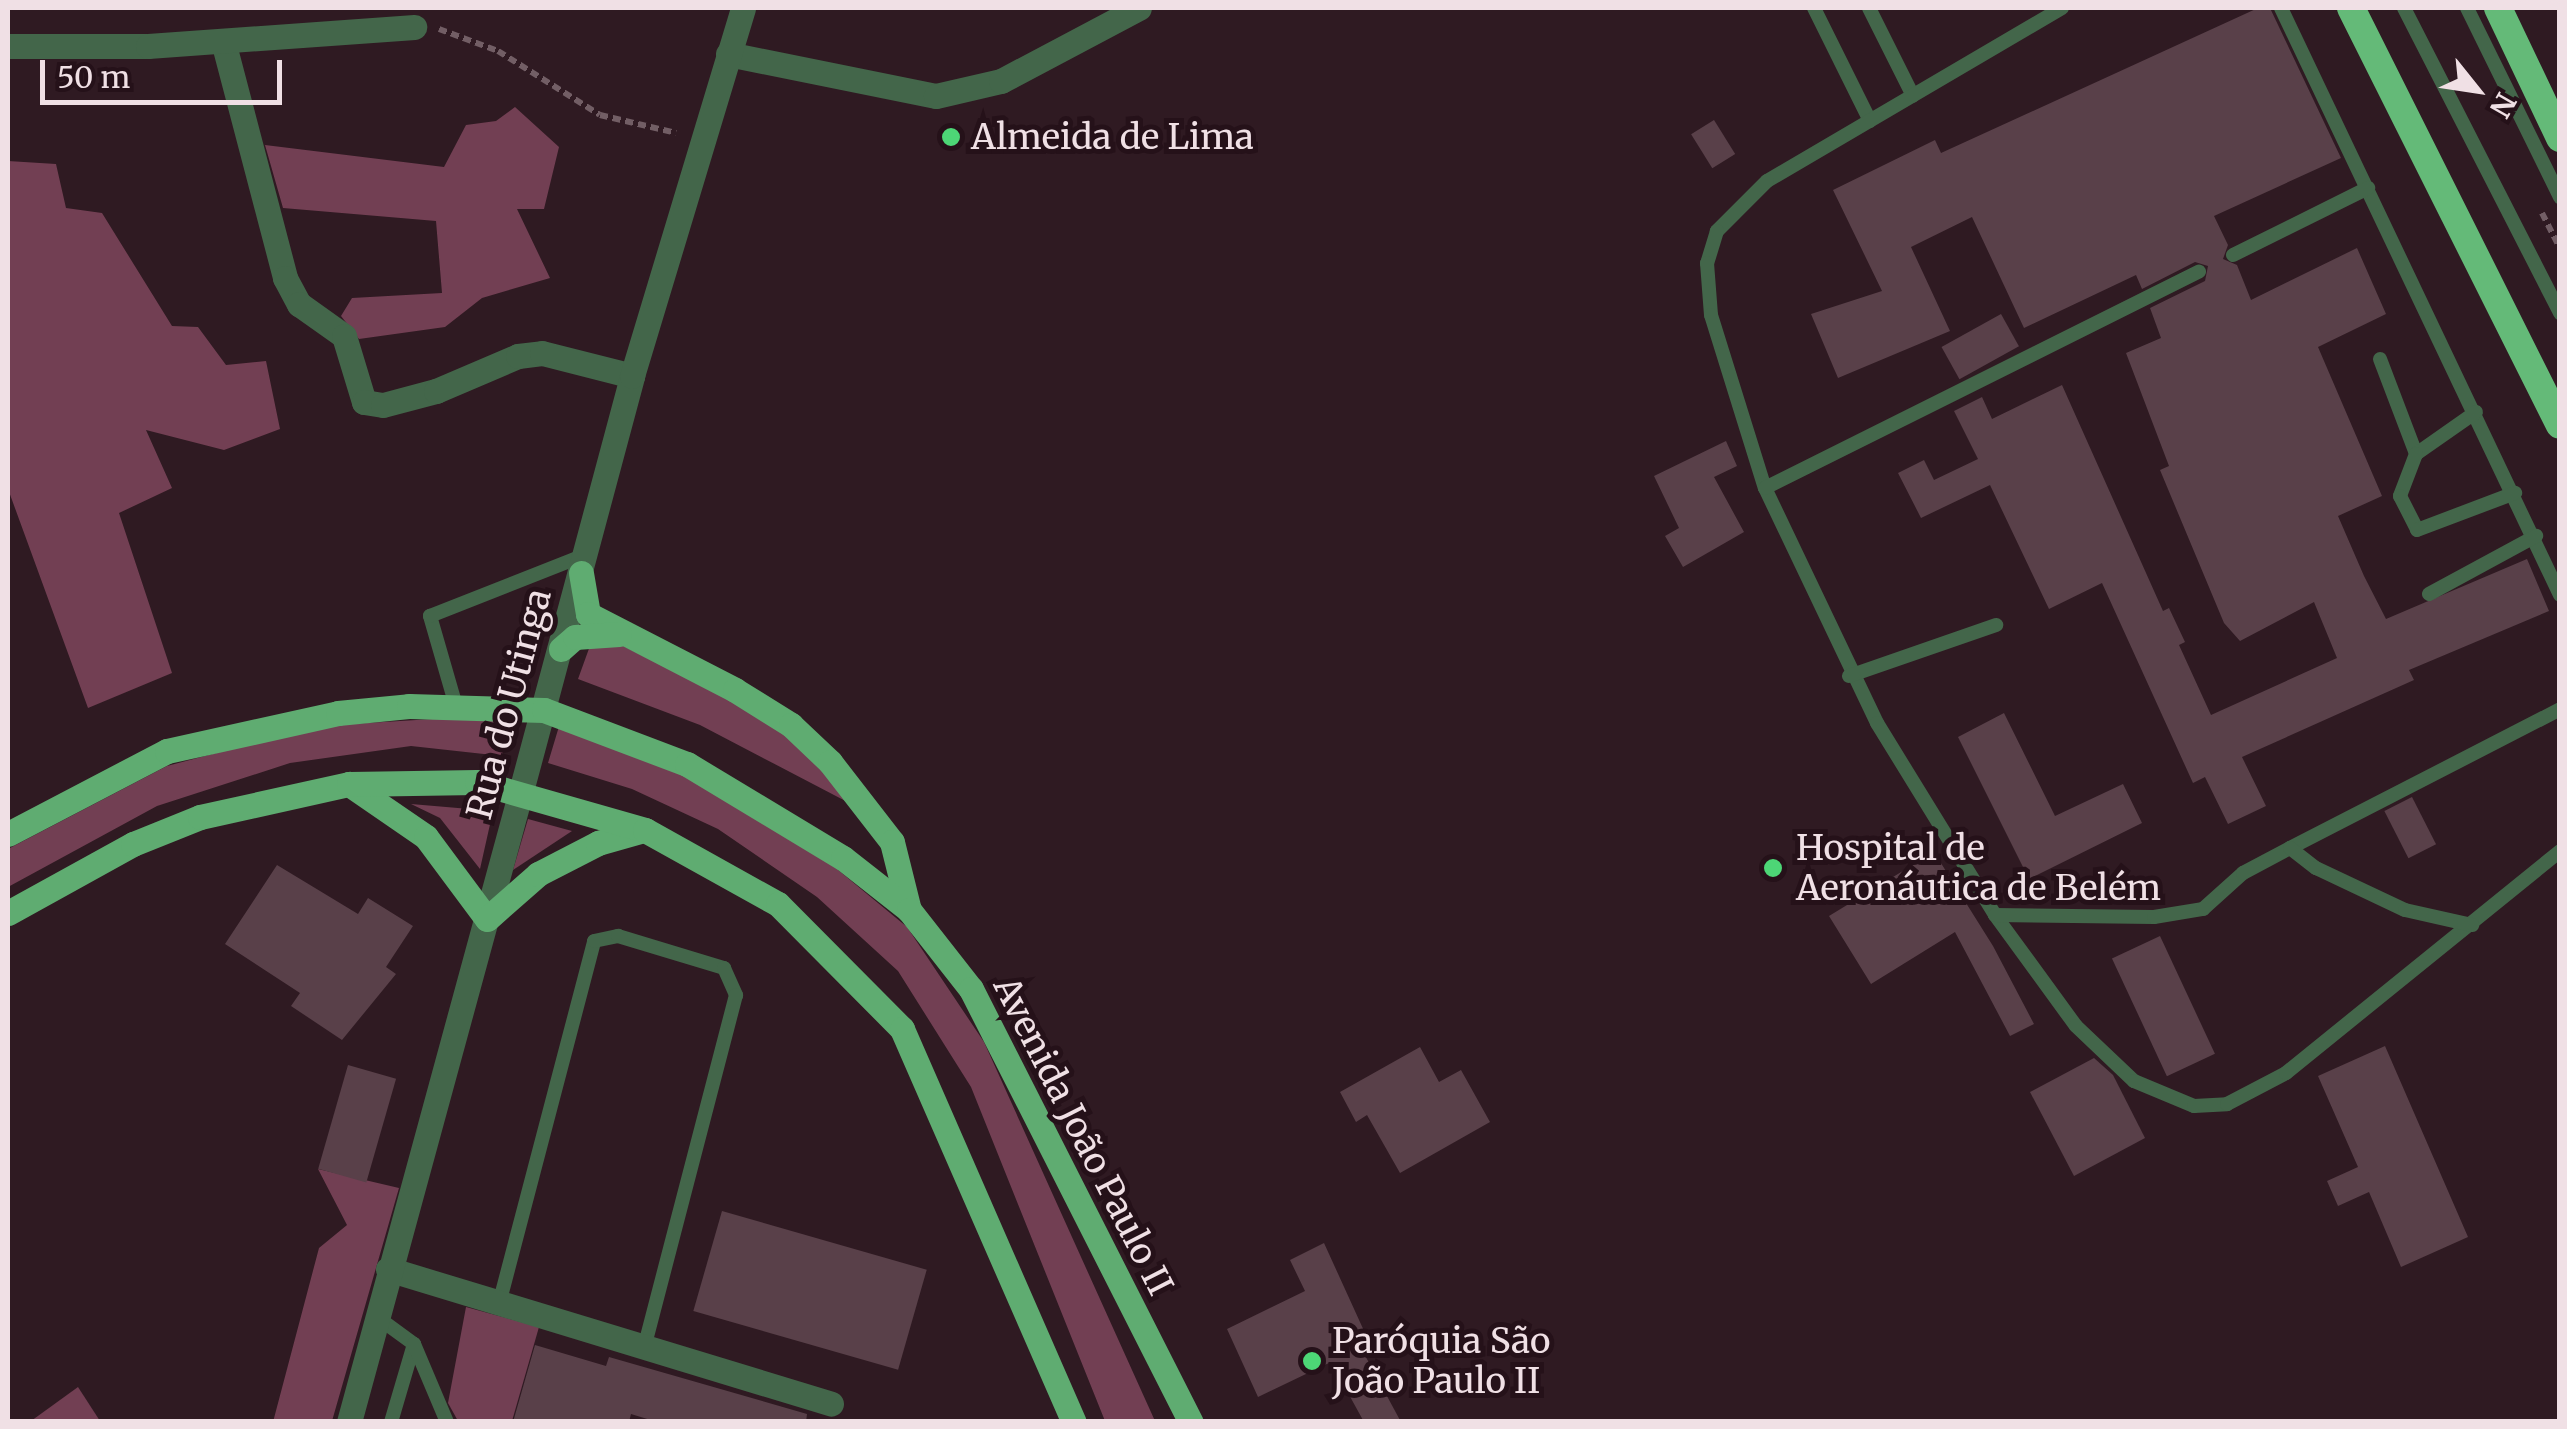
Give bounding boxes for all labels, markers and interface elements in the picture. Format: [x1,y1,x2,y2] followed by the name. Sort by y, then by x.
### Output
[45,40,288,102] scale bar
[2427,40,2527,140] north arrow
[57,58,130,96] text: 50 m
[2482,86,2524,124] text: N
[971,116,1254,158] place label: Almeida de Lima
[940,126,962,148] marker: Almeida de Lima
[458,584,560,824] street label: Rua do Utinga
[1796,827,2161,909] place label: Hospital de Aeronáutica de Belém
[1760,855,1786,881] marker: Hospital de Aeronáutica de Belém
[985,970,1181,1302] street label: Avenida João Paulo II
[1332,1320,1550,1402] place label: Paróquia São João Paulo II
[1301,1350,1323,1372] marker: Paróquia São João Paulo II

